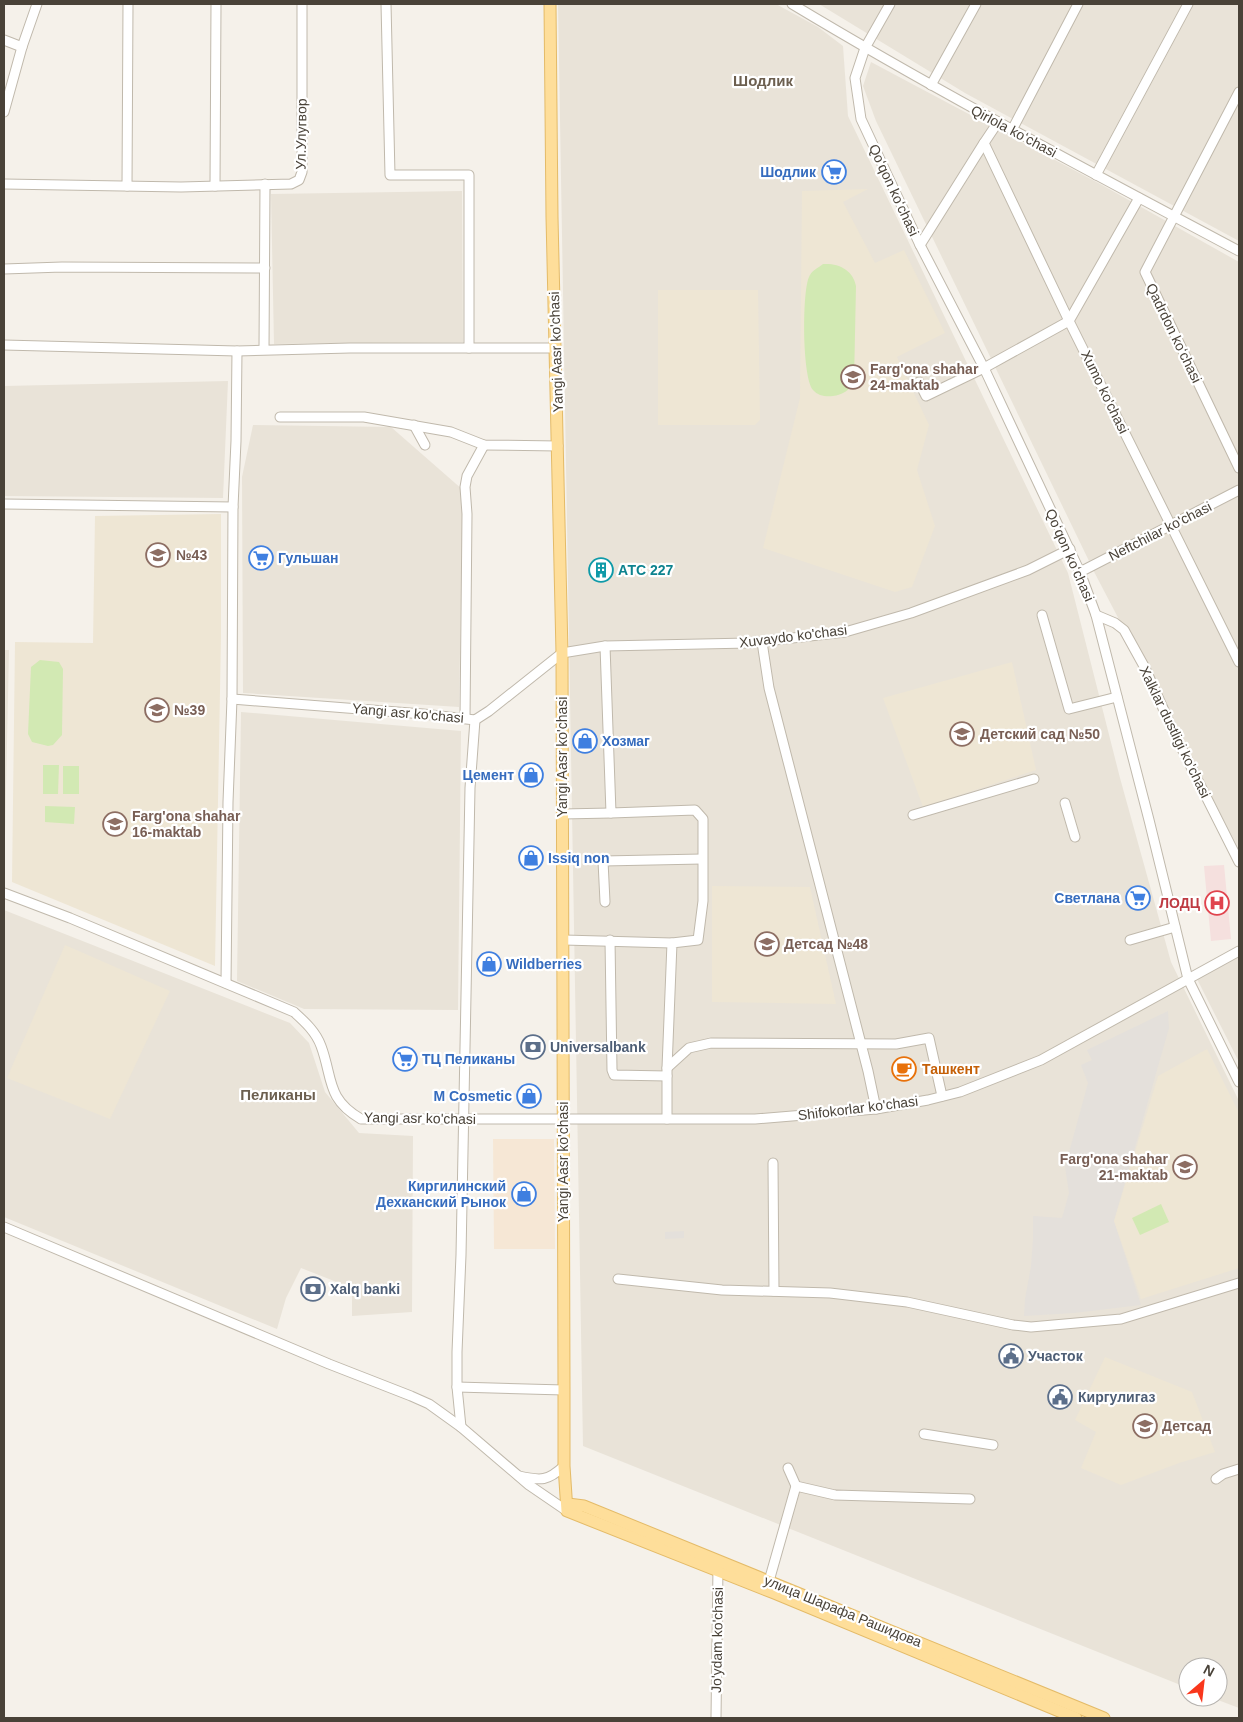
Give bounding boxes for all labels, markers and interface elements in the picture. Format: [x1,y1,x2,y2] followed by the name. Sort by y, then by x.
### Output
[733,72,793,89] district label: Шодлик
[292,98,310,170] street label: Ул.Улугвор
[968,102,1060,160] street label: Qirlola koʻchasi
[866,141,922,239] street label: Qoʻqon koʻchasi
[821,159,847,185] supermarket icon: Шодлик
[760,164,817,180] place label: Шодлик
[1143,281,1205,385] street label: Qadrdon koʻchasi
[546,291,566,413] street label: Yangi Aasr ko'chasi
[1078,348,1132,436] street label: Xumo ko'chasi
[870,361,979,393] place label: Farg'ona shahar 24-maktab
[840,364,866,390] school or university icon: Farg'ona shahar 24-maktab
[1106,498,1214,564] street label: Neftchilar ko'chasi
[1042,506,1098,604] street label: Qoʻqon koʻchasi
[145,542,171,568] school or university icon: №43
[248,545,274,571] supermarket icon: Гульшан
[176,547,207,563] place label: №43
[278,550,338,566] place label: Гульшан
[588,557,614,583] building icon: АТС 227
[618,562,674,578] place label: АТС 227
[738,621,848,651] street label: Xuvaydo ko'chasi
[1136,664,1214,800] street label: Xalklar dustligi ko'chasi
[144,697,170,723] school or university icon: №39
[554,697,570,817] street label: Yangi Aasr ko'chasi
[351,700,465,726] street label: Yangi asr ko'chasi
[174,702,205,718] place label: №39
[949,721,975,747] school or university icon: Детский сад №50
[980,726,1100,742] place label: Детский сад №50
[572,728,598,754] shop icon: Хозмаг
[602,733,650,749] place label: Хозмаг
[518,762,544,788] shop icon: Цемент
[463,767,514,783] place label: Цемент
[132,808,241,840] place label: Farg'ona shahar 16-maktab
[102,811,128,837] school or university icon: Farg'ona shahar 16-maktab
[518,845,544,871] shop icon: Issiq non
[548,850,609,866] place label: Issiq non
[1125,885,1151,911] supermarket icon: Светлана
[1054,890,1120,906] place label: Светлана
[1204,890,1230,916] hospital icon: ЛОДЦ
[1159,895,1201,911] place label: ЛОДЦ
[754,931,780,957] school or university icon: Детсад №48
[784,936,868,952] place label: Детсад №48
[476,951,502,977] shop icon: Wildberries
[506,956,582,972] place label: Wildberries
[520,1034,546,1060] bank icon: Universalbank
[550,1039,646,1055] place label: Universalbank
[392,1046,418,1072] supermarket icon: ТЦ Пеликаны
[422,1051,515,1067] place label: ТЦ Пеликаны
[891,1056,917,1082] cafe icon: Ташкент
[922,1061,980,1077] place label: Ташкент
[516,1083,542,1109] shop icon: M Cosmetic
[240,1086,316,1103] district label: Пеликаны
[433,1088,512,1104] place label: M Cosmetic
[797,1093,919,1123] street label: Shifokorlar ko'chasi
[555,1102,571,1222] street label: Yangi Aasr ko'chasi
[364,1109,476,1127] street label: Yangi asr ko'chasi
[1060,1151,1169,1183] place label: Farg'ona shahar 21-maktab
[1172,1154,1198,1180] school or university icon: Farg'ona shahar 21-maktab
[376,1178,507,1210] place label: Киргилинский Дехканский Рынок
[511,1181,537,1207] shop icon: Киргилинский Дехканский Рынок
[300,1276,326,1302] bank icon: Xalq banki
[330,1281,400,1297] place label: Xalq banki
[998,1343,1024,1369] public building icon: Участок
[1028,1348,1084,1364] place label: Участок
[1047,1384,1073,1410] public building icon: Киргулигаз
[1078,1389,1155,1405] place label: Киргулигаз
[1132,1413,1158,1439] school or university icon: Детсад
[1162,1418,1211,1434] place label: Детсад
[762,1572,924,1650] street label: улица Шарафа Рашидова
[708,1587,726,1693] street label: Jo'ydam ko'chasi
[1178,1657,1228,1707] north arrow
[1201,1661,1217,1680] text: N

